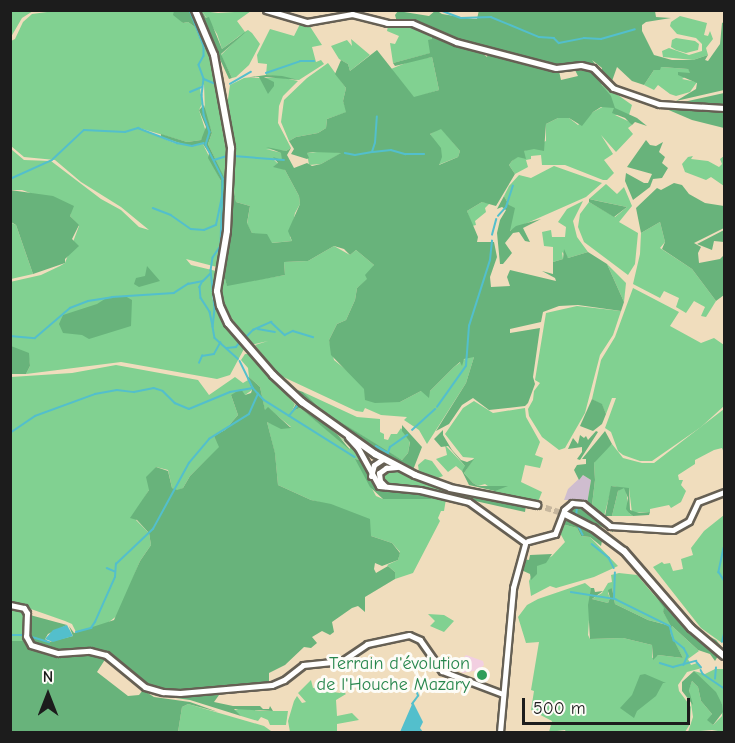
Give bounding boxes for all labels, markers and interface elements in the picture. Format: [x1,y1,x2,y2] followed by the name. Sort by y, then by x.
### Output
[317,654,470,696] place label: Terrain d'évolution de l'Houche Mazary
[18,665,78,725] north arrow
[43,668,53,686] text: N
[475,668,489,682] marker: Terrain d'évolution de l'Houche Mazary
[525,686,693,724] scale bar
[533,698,586,719] text: 500 m

